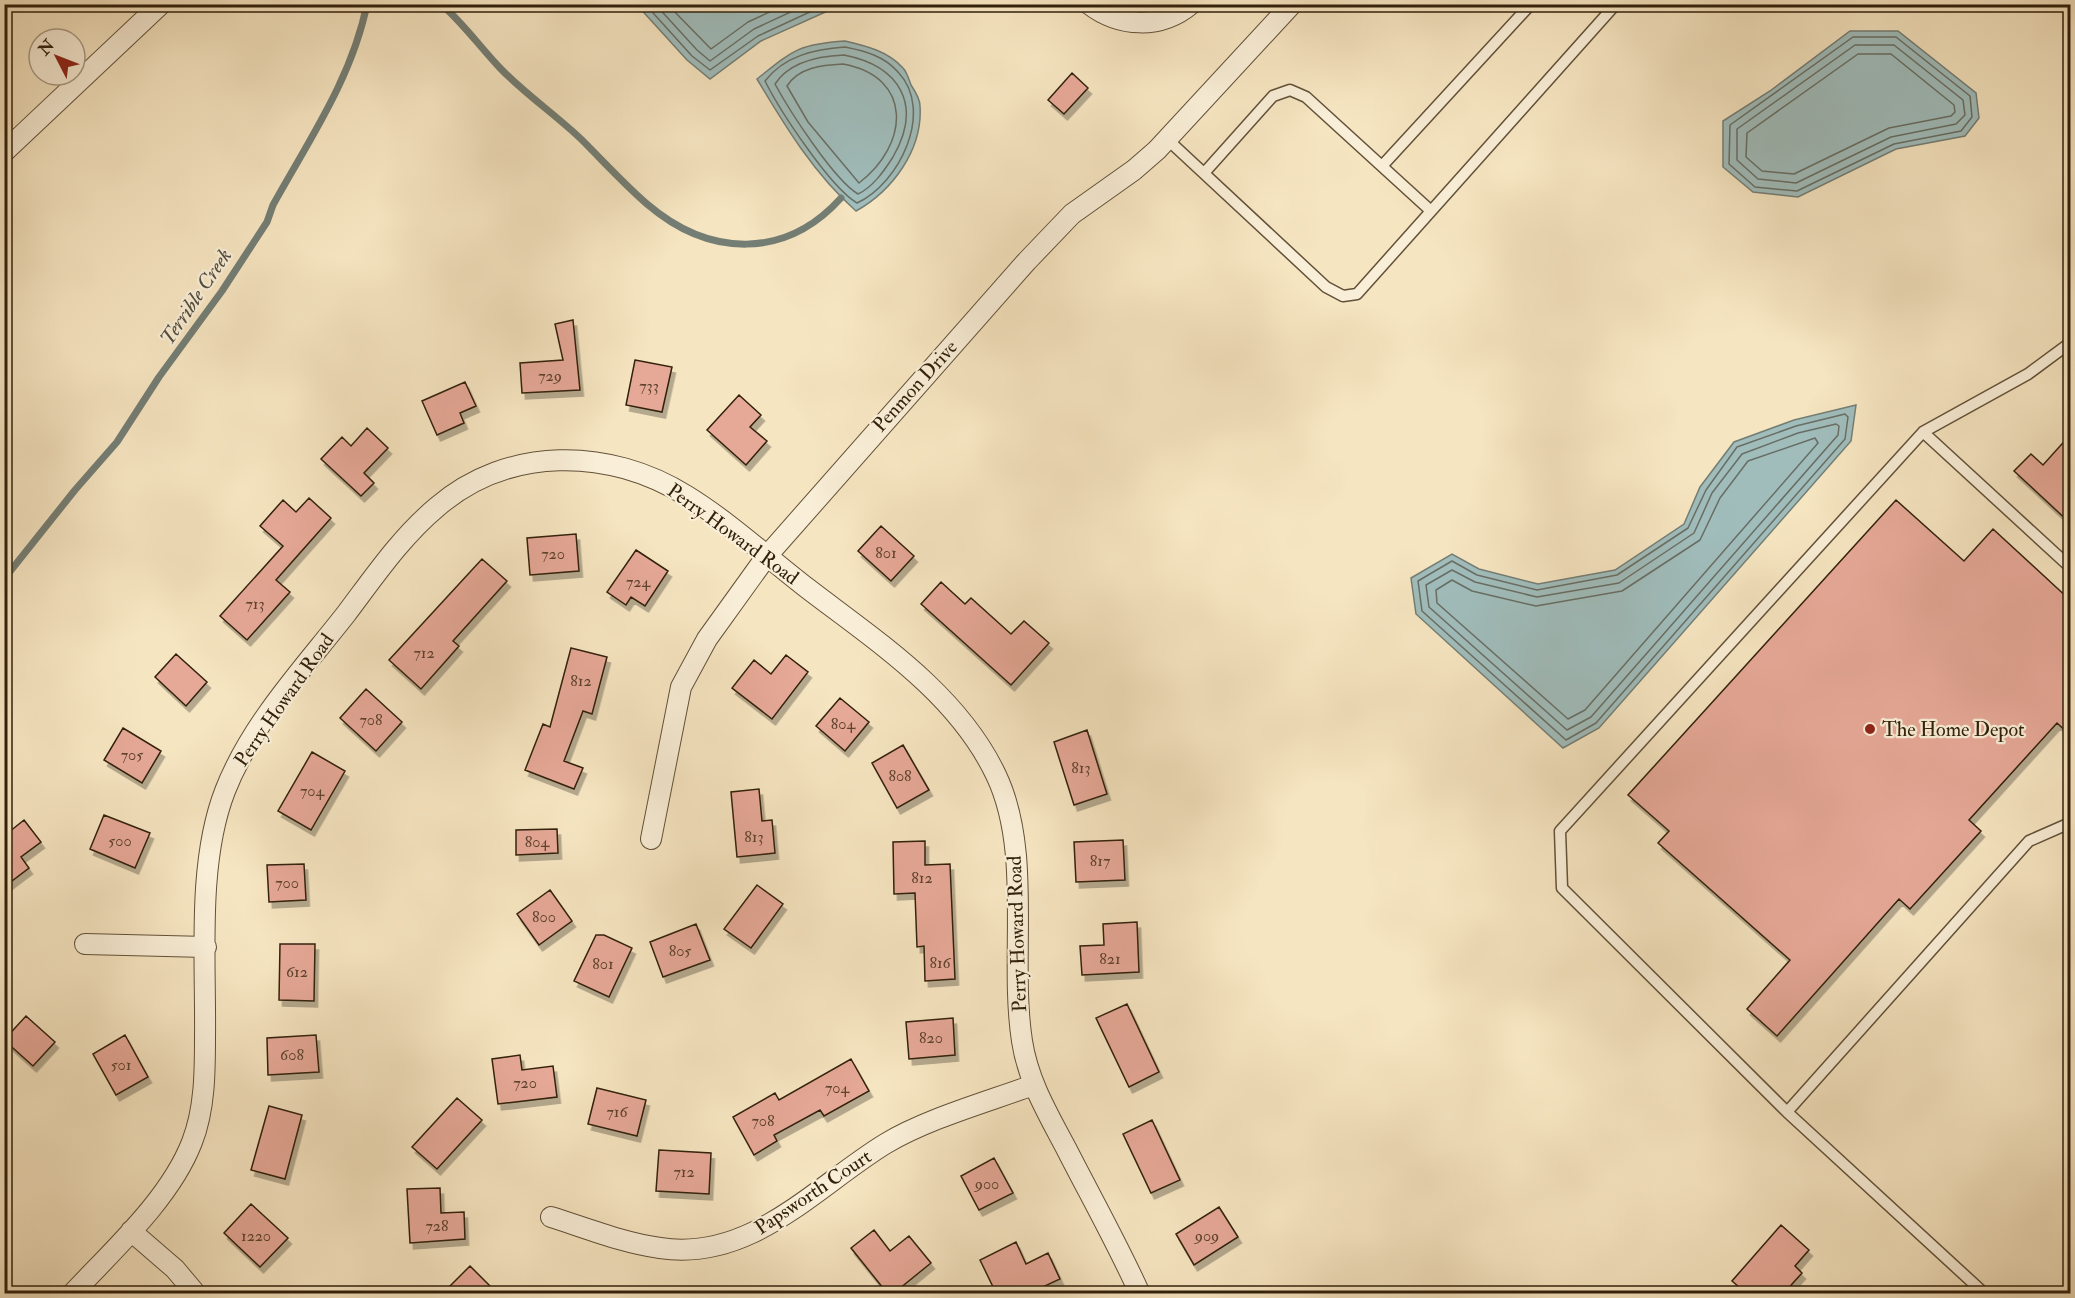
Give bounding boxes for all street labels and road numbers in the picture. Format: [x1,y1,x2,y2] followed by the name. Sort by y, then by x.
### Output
[867,335,963,437] street label: Penmon Drive
[662,478,804,590] street label: Perry Howard Road
[229,628,339,771] street label: Perry Howard Road
[1002,855,1032,1013] street label: Perry Howard Road
[750,1143,877,1241] street label: Papsworth Court

